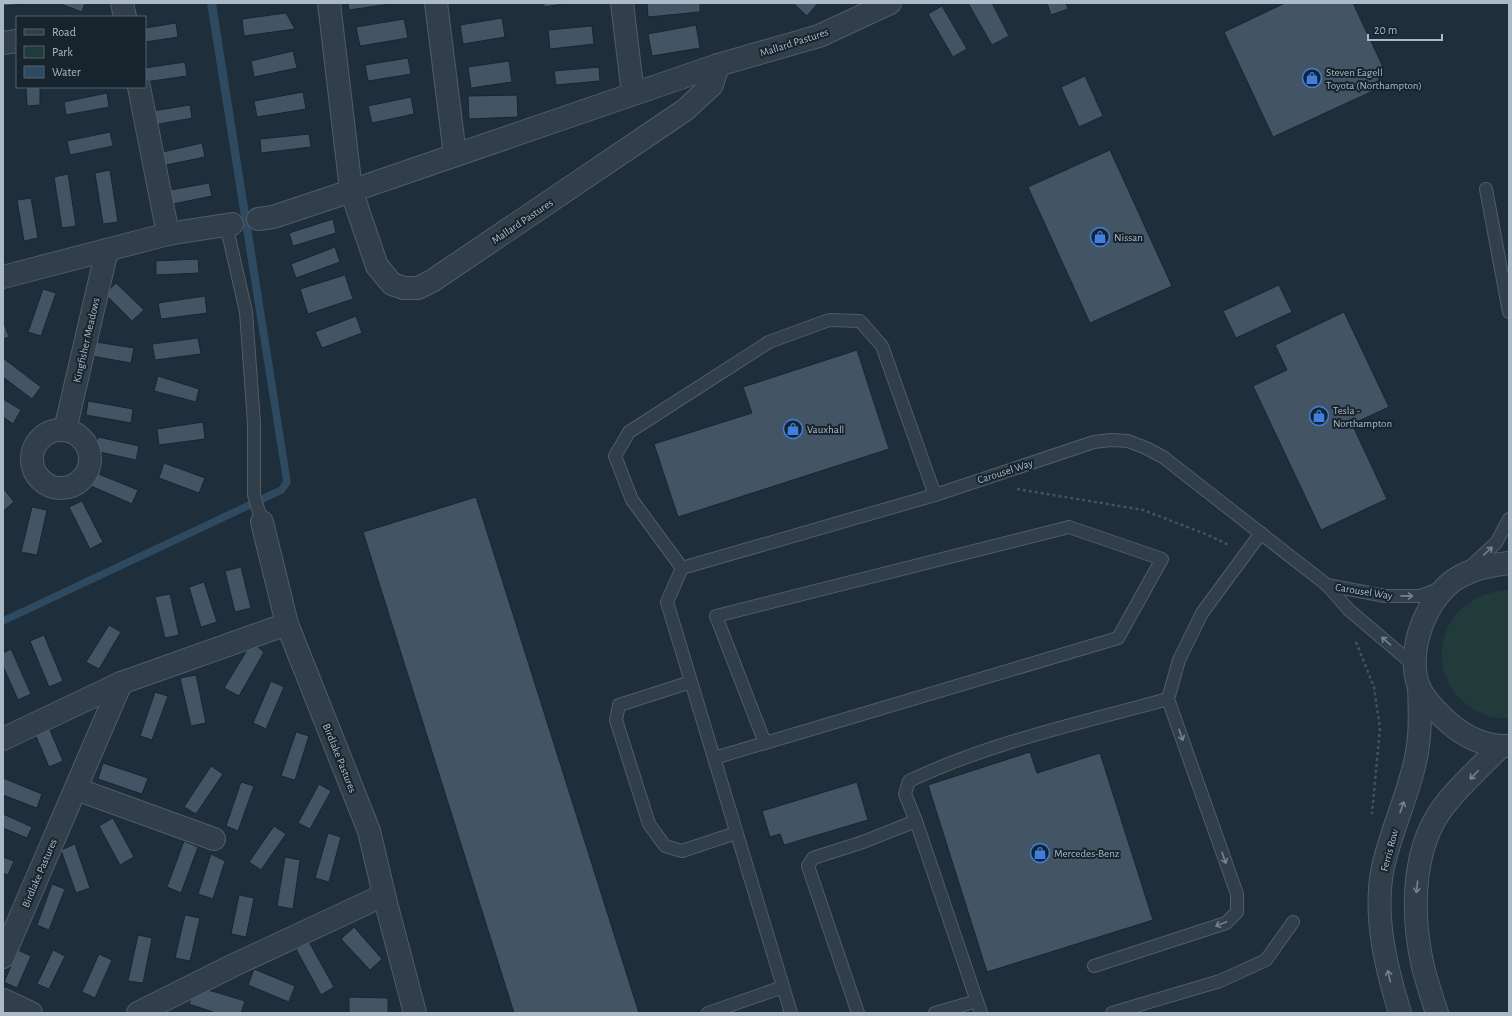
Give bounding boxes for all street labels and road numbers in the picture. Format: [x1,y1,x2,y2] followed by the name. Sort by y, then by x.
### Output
[759,26,830,59] street label: Mallard Pastures
[490,197,555,246] street label: Mallard Pastures
[71,296,102,384] street label: Kingfisher Meadows
[976,457,1035,486] street label: Carousel Way
[1335,582,1394,601] street label: Carousel Way
[321,722,358,794] street label: Birdlake Pastures
[1379,827,1401,873] street label: Ferris Row
[20,837,59,909] street label: Birdlake Pastures

